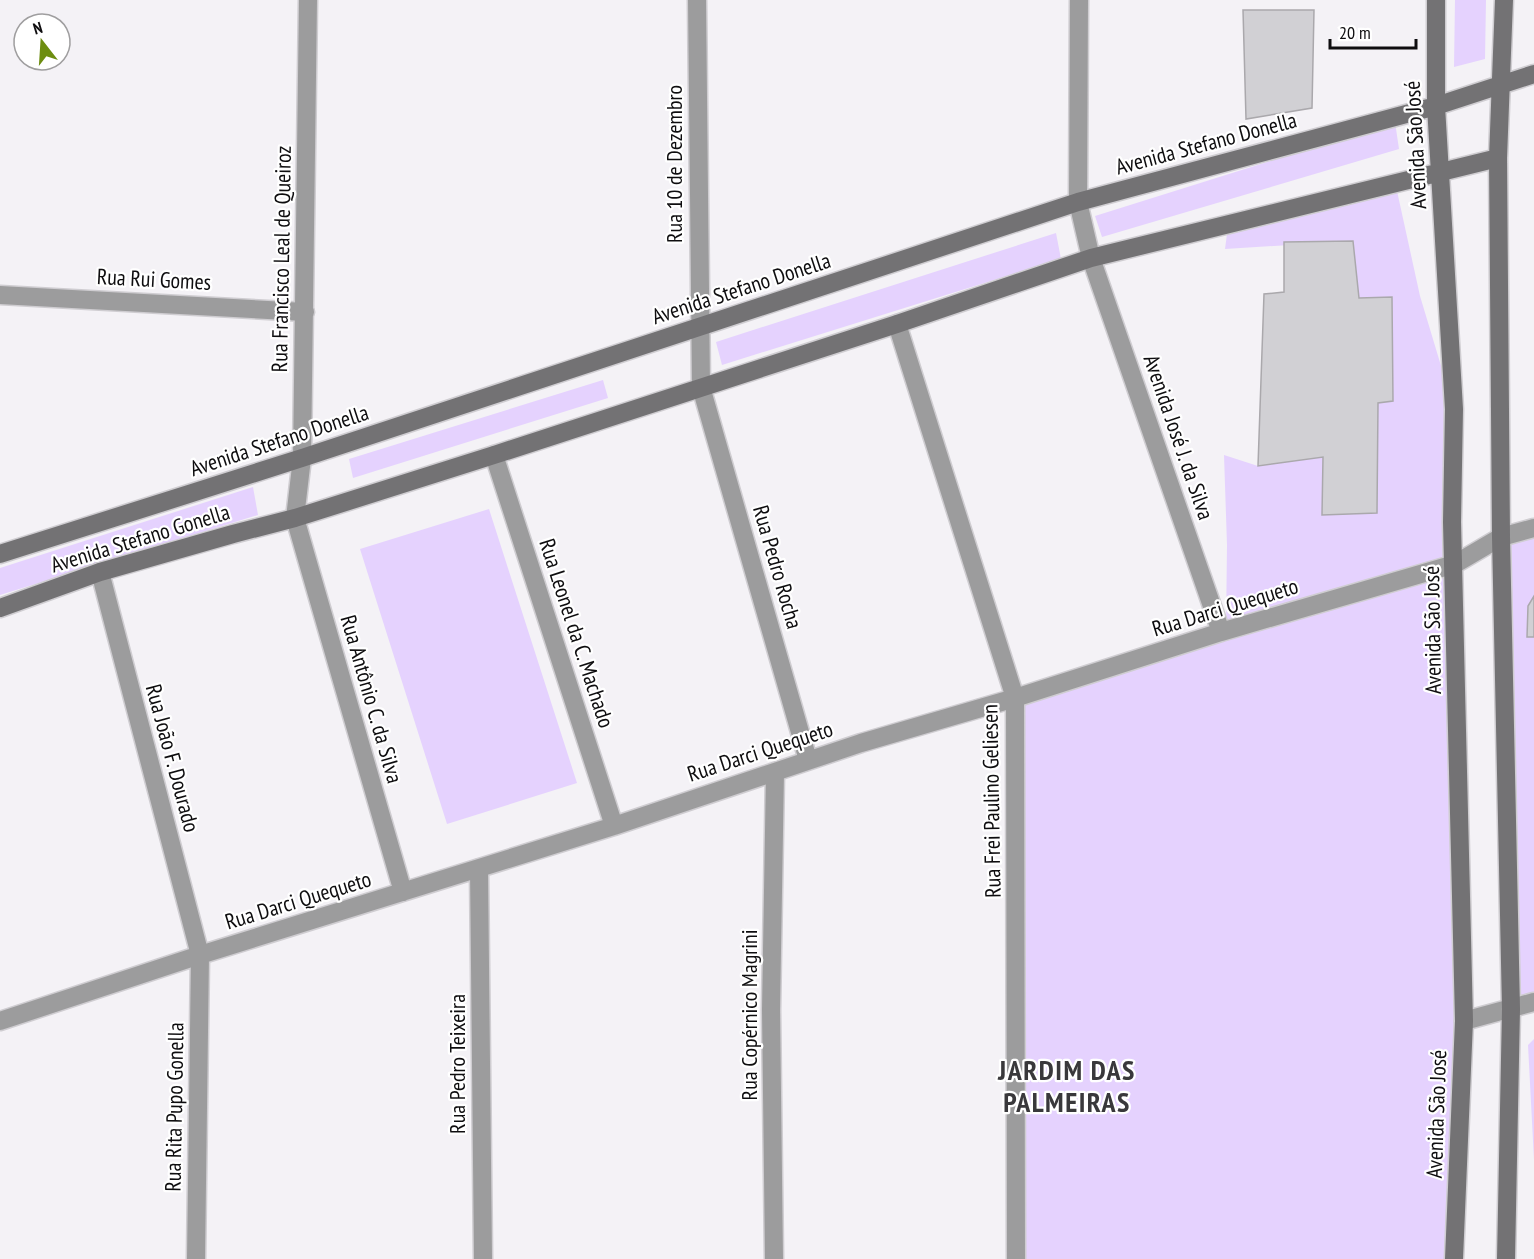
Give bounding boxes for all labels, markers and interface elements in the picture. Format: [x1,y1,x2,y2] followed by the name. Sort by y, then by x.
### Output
[12,12,72,72] north arrow
[1330,12,1416,50] scale bar
[31,17,45,38] text: N
[1339,21,1371,44] text: 20 m
[1398,80,1432,210] street label: Avenida São José
[660,85,688,243] street label: Rua 10 de Dezembro
[1112,105,1300,181] street label: Avenida Stefano Donella
[265,145,297,373] street label: Rua Francisco Leal de Queiroz
[648,246,834,330] street label: Avenida Stefano Donella
[96,262,212,296] street label: Rua Rui Gomes
[1138,351,1220,523] street label: Avenida José J. da Silva
[186,398,372,482] street label: Avenida Stefano Donella
[47,497,233,579] street label: Avenida Stefano Gonella
[747,502,809,632] street label: Rua Pedro Rocha
[533,535,621,731] street label: Rua Leonel da C. Machado
[1417,566,1447,694] street label: Avenida São José
[1149,571,1301,643] street label: Rua Darci Quequeto
[335,612,409,786] street label: Rua Antônio C. da Silva
[140,681,206,835] street label: Rua João F. Dourado
[975,704,1007,898] street label: Rua Frei Paulino Geliesen
[684,714,836,788] street label: Rua Darci Quequeto
[222,864,374,936] street label: Rua Darci Quequeto
[735,930,763,1100] street label: Rua Copérnico Magrini
[443,994,471,1134] street label: Rua Pedro Teixeira
[159,1022,189,1192] street label: Rua Rita Pupo Gonella
[1420,1049,1452,1179] street label: Avenida São José
[997,1051,1136,1120] district label: JARDIM DAS PALMEIRAS

